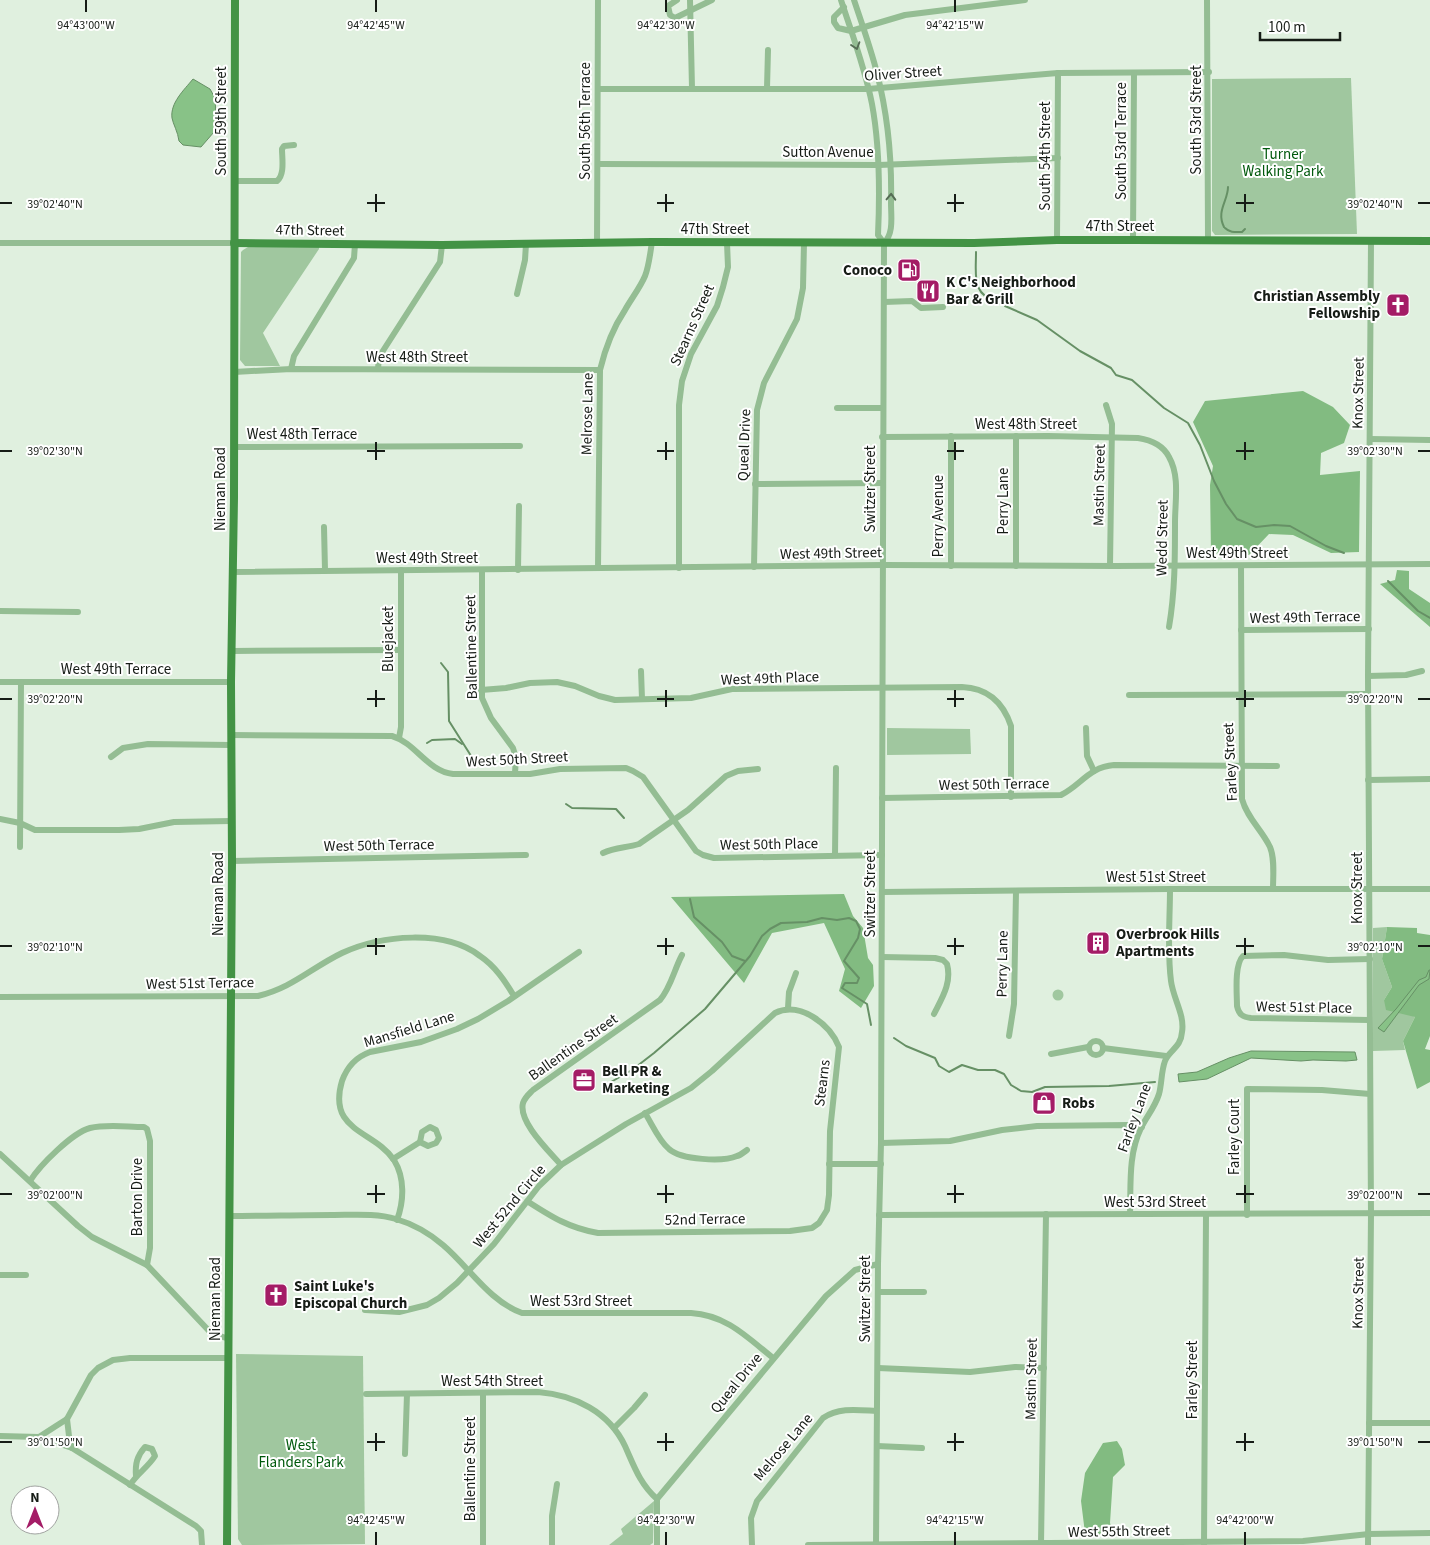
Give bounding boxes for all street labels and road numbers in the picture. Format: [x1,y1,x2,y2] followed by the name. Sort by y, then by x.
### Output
[864,60,943,87] street label: Oliver Street
[575,62,596,180] street label: South 56th Terrace
[1186,65,1207,175] street label: South 53rd Street
[211,66,232,176] street label: South 59th Street
[1111,82,1132,200] street label: South 53rd Terrace
[1035,101,1056,211] street label: South 54th Street
[782,142,874,163] street label: Sutton Avenue
[1086,216,1154,237] street label: 47th Street
[275,219,345,242] street label: 47th Street
[681,219,749,240] street label: 47th Street
[665,281,720,369] street label: Stearns Street
[366,347,468,368] street label: West 48th Street
[1347,357,1370,429] street label: Knox Street
[576,373,599,455] street label: Melrose Lane
[733,409,756,481] street label: Queal Drive
[975,414,1077,435] street label: West 48th Street
[247,424,357,445] street label: West 48th Terrace
[1088,444,1111,526] street label: Mastin Street
[860,445,881,533] street label: Switzer Street
[210,447,231,531] street label: Nieman Road
[993,468,1014,534] street label: Perry Lane
[928,475,949,557] street label: Perry Avenue
[1151,500,1174,576] street label: Wedd Street
[780,542,882,565] street label: West 49th Street
[1186,543,1288,564] street label: West 49th Street
[376,548,478,569] street label: West 49th Street
[460,594,483,700] street label: Ballentine Street
[378,606,399,672] street label: Bluejacket
[1250,606,1360,629] street label: West 49th Terrace
[61,659,171,680] street label: West 49th Terrace
[721,666,819,691] street label: West 49th Place
[1218,722,1243,802] street label: Farley Street
[466,746,569,773] street label: West 50th Street
[939,773,1049,796] street label: West 50th Terrace
[720,833,818,856] street label: West 50th Place
[324,834,434,857] street label: West 50th Terrace
[860,850,881,938] street label: Switzer Street
[208,852,229,936] street label: Nieman Road
[1347,852,1368,924] street label: Knox Street
[1106,867,1206,888] street label: West 51st Street
[991,930,1014,998] street label: Perry Lane
[146,972,254,995] street label: West 51st Terrace
[1256,996,1352,1019] street label: West 51st Place
[361,1006,457,1053] street label: Mansfield Lane
[524,1009,622,1086] street label: Ballentine Street
[809,1058,836,1108] street label: Stearns
[1112,1081,1157,1155] street label: Farley Lane
[1224,1099,1245,1175] street label: Farley Court
[127,1158,148,1236] street label: Barton Drive
[468,1160,551,1253] street label: West 52nd Circle
[1104,1192,1206,1213] street label: West 53rd Street
[665,1208,745,1231] street label: 52nd Terrace
[855,1255,876,1343] street label: Switzer Street
[205,1257,226,1341] street label: Nieman Road
[1347,1257,1370,1329] street label: Knox Street
[530,1291,632,1312] street label: West 53rd Street
[1020,1338,1043,1420] street label: Mastin Street
[1182,1341,1203,1419] street label: Farley Street
[705,1349,767,1418] street label: Queal Drive
[441,1371,543,1392] street label: West 54th Street
[749,1409,818,1486] street label: Melrose Lane
[460,1417,481,1521] street label: Ballentine Street
[1068,1520,1170,1543] street label: West 55th Street

